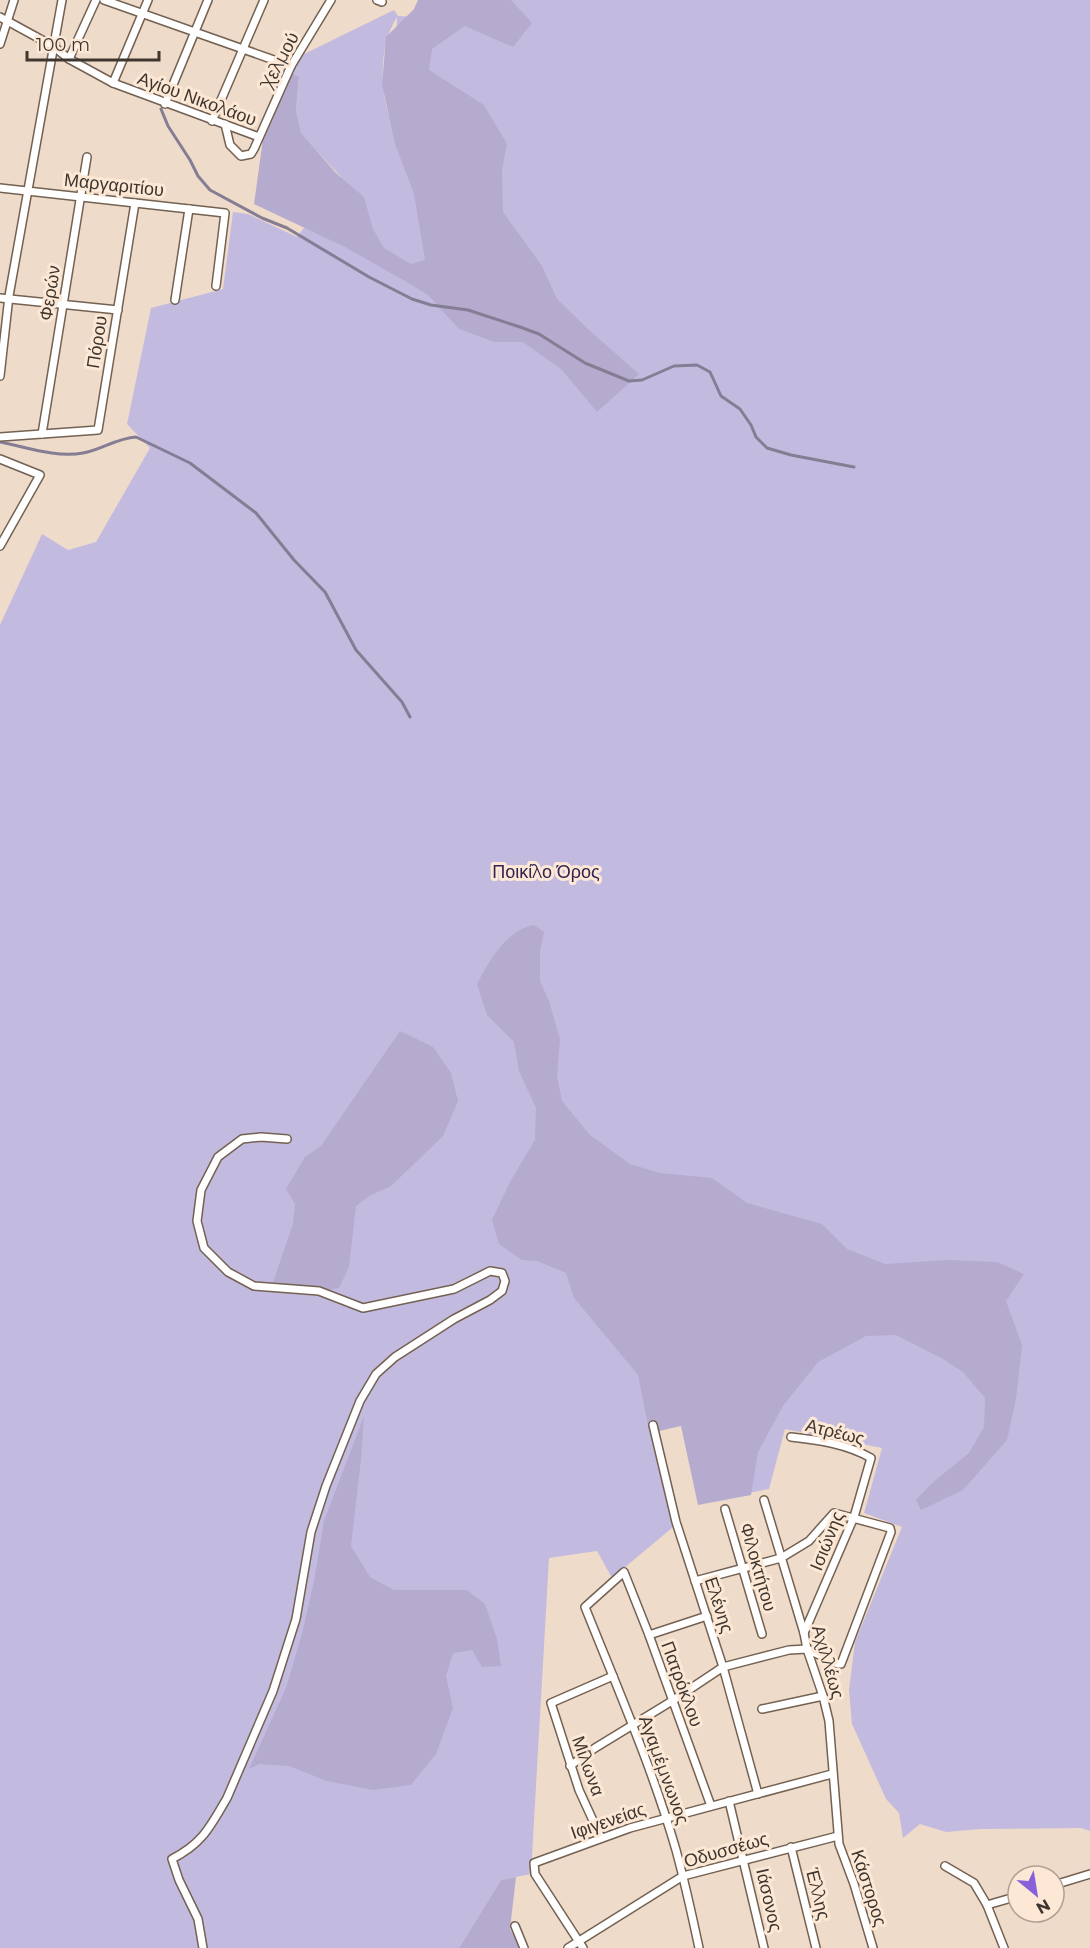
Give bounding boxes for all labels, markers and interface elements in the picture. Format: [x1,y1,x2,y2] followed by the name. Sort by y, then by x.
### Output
[27,24,159,62] scale bar
[255,28,304,94] street label: Χελμού
[36,34,90,56] text: 100 m
[134,67,260,131] street label: Αγίου Νικολάου
[63,169,165,201] street label: Μαργαριτίου
[35,264,65,322] street label: Φερών
[82,314,112,370] street label: Πόρου
[492,861,600,883] park label: Ποικίλο Όρος
[803,1414,867,1450] street label: Ατρέως
[805,1508,849,1574] street label: Ισιώνης
[735,1520,781,1614] street label: Φιλοκτήτου
[700,1574,738,1636] street label: Ελένης
[807,1622,849,1702] street label: Αχιλλέως
[656,1638,708,1730] street label: Πατρόκλου
[634,1713,694,1828] street label: Αγαμέμνωνος
[567,1733,609,1799] street label: Μίλωνα
[568,1798,649,1844] street label: Ιφιγενείας
[681,1827,771,1873] street label: Οδυσσέως
[846,1847,892,1929] street label: Κάστορος
[1006,1864,1066,1924] north arrow
[801,1865,835,1922] street label: Έλλης
[751,1866,787,1934] street label: Ιάσονος
[1033,1895,1054,1918] text: N

